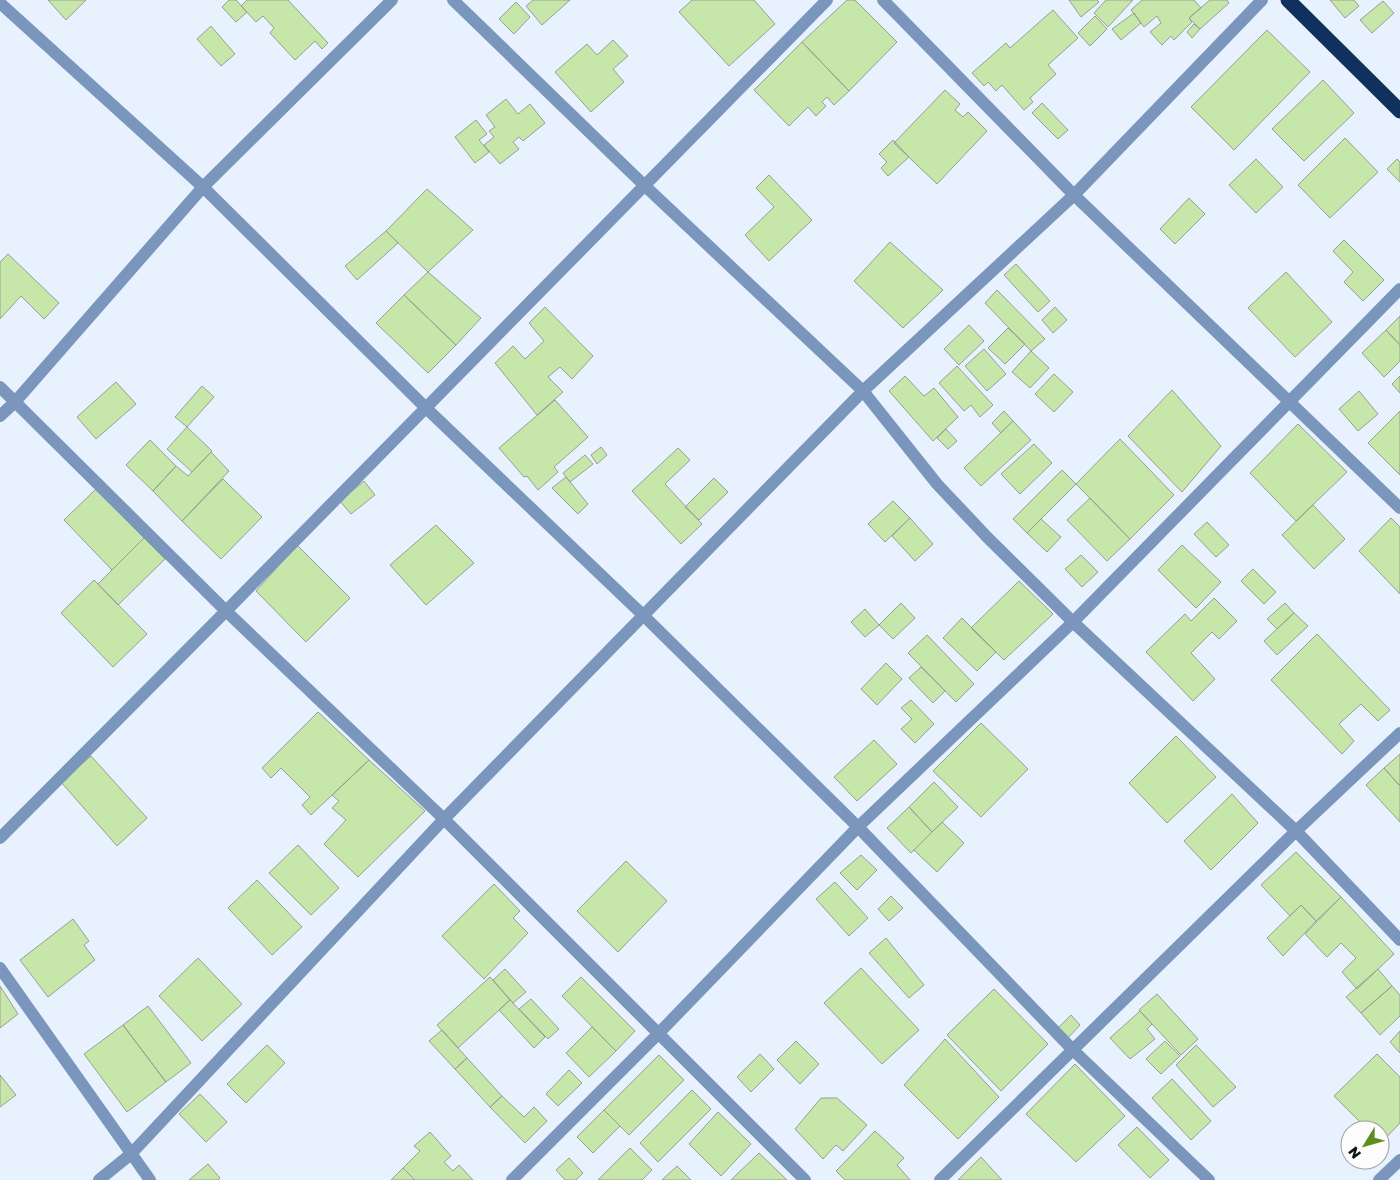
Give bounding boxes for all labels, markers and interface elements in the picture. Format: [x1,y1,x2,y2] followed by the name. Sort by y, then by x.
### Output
[1340,1120,1390,1170] north arrow
[1344,1144,1364,1162] text: N

